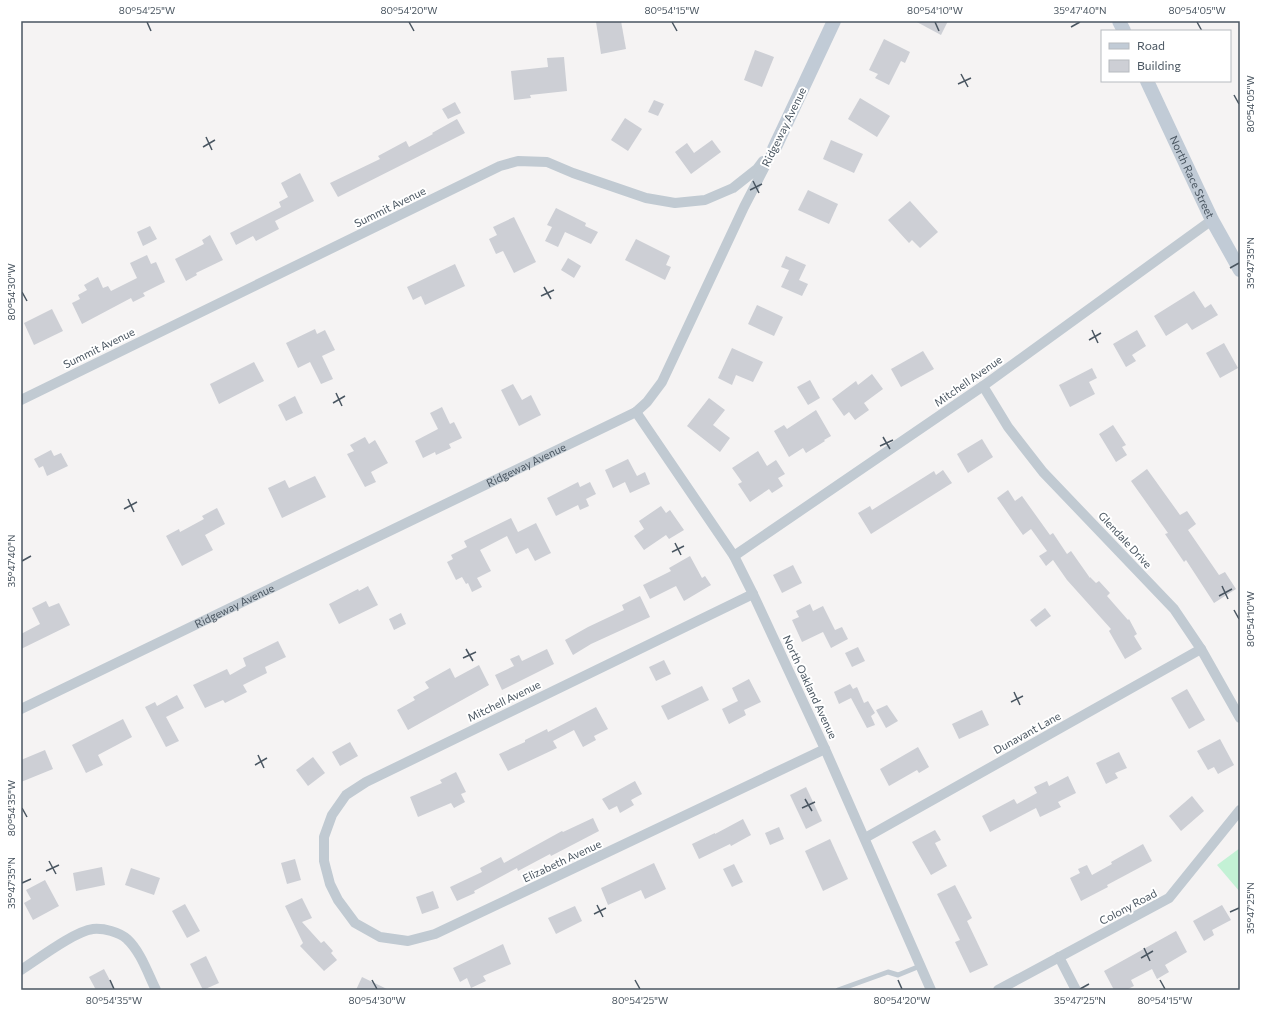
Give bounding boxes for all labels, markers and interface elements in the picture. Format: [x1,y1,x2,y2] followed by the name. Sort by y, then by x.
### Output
[119,4,175,16] text: 80°54'25"W
[380,4,438,16] text: 80°54'20"W
[645,4,699,16] text: 80°54'15"W
[907,4,963,16] text: 80°54'10"W
[1053,4,1107,16] text: 35°47'40"N
[1168,4,1226,16] text: 80°54'05"W
[1101,30,1231,82] legend
[1137,38,1165,52] text: Road
[1137,58,1181,72] text: Building
[1244,75,1256,133] text: 80°54'05"W
[759,85,809,169] street label: Ridgeway Avenue
[1167,133,1217,221] street label: North Race Street
[352,184,428,229] street label: Summit Avenue
[1244,237,1256,289] text: 35°47'35"N
[5,263,17,321] text: 80°54'30"W
[61,325,137,370] street label: Summit Avenue
[931,352,1004,409] street label: Mitchell Avenue
[484,440,568,489] street label: Ridgeway Avenue
[1096,509,1155,571] street label: Glendale Drive
[5,534,17,588] text: 35°47'40"N
[192,581,276,630] street label: Ridgeway Avenue
[1244,591,1256,647] text: 80°54'10"W
[781,633,840,741] street label: North Oakland Avenue
[465,677,543,724] street label: Mitchell Avenue
[991,709,1063,756] street label: Dunavant Lane
[5,780,17,836] text: 80°54'35"W
[520,837,603,884] street label: Elizabeth Avenue
[5,857,17,909] text: 35°47'35"N
[1244,882,1256,934] text: 35°47'25"N
[1097,886,1159,927] street label: Colony Road
[86,994,142,1006] text: 80°54'35"W
[348,994,406,1006] text: 80°54'30"W
[612,994,668,1006] text: 80°54'25"W
[873,994,931,1006] text: 80°54'20"W
[1054,994,1106,1006] text: 35°47'25"N
[1138,994,1192,1006] text: 80°54'15"W

